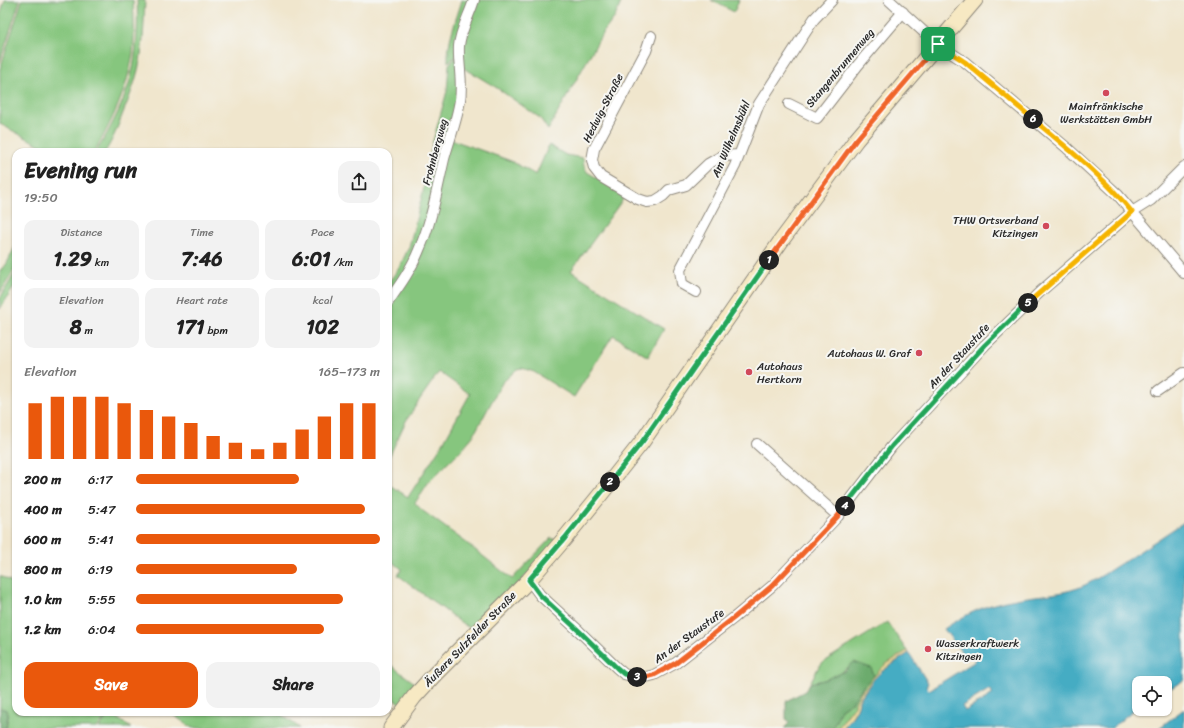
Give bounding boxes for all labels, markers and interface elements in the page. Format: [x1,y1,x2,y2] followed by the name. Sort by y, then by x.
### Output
[801,24,879,112] street label: Stangenbrunnenweg
[921,27,955,61] pin
[927,33,949,55] icon: arrive
[577,70,629,146] street label: Hedwig-Straße
[1101,88,1111,98] marker: Mainfränkische Werkstätten GmbH
[706,97,756,181] street label: Am Wilhelmsbühl
[1060,97,1152,129] place label: Mainfränkische Werkstätten GmbH
[1023,109,1043,129] pin: 6
[1030,109,1036,128] text: 6
[417,116,453,187] street label: Frohnbergweg
[24,151,137,190] text: Evening run
[338,161,380,203] button: share
[24,186,58,209] text: 19:50
[953,211,1039,243] place label: THW Ortsverband Kitzingen
[1041,221,1051,231] marker: THW Ortsverband Kitzingen
[60,223,102,242] text: Distance
[190,223,214,242] text: Time
[311,223,334,242] text: Pace
[54,242,92,277] text: 1.29
[181,242,223,277] text: 7:46
[292,242,331,277] text: 6:01
[759,250,779,270] pin: 1
[767,250,771,269] text: 1
[92,253,109,272] text: km
[331,253,353,272] text: /km
[59,291,104,310] text: Elevation
[176,291,228,310] text: Heart rate
[313,291,333,310] text: kcal
[1018,293,1038,313] pin: 5
[1025,293,1031,312] text: 5
[70,310,82,345] text: 8
[176,310,205,345] text: 171
[306,310,339,345] text: 102
[923,319,995,394] street label: An der Staustufe
[82,321,93,340] text: m
[205,321,228,340] text: bpm
[826,344,912,363] place label: Autohaus W. Graf
[914,348,924,358] marker: Autohaus W. Graf
[756,357,803,389] place label: Autohaus Hertkorn
[24,360,77,383] text: Elevation
[318,360,380,383] text: 165–173 m
[744,367,754,377] marker: Autohaus Hertkorn
[24,468,61,491] text: 200 m
[88,468,112,491] text: 6:17
[600,472,620,492] pin: 2
[607,472,613,491] text: 2
[835,496,855,516] pin: 4
[842,496,848,515] text: 4
[24,498,62,521] text: 400 m
[88,498,115,521] text: 5:47
[24,528,61,551] text: 600 m
[88,528,114,551] text: 5:41
[24,558,62,581] text: 800 m
[88,558,113,581] text: 6:19
[418,586,521,692] street label: Äußere Sulzfelder Straße
[24,588,62,611] text: 1.0 km
[88,588,116,611] text: 5:55
[649,603,729,669] street label: An der Staustufe
[24,618,61,641] text: 1.2 km
[88,618,116,641] text: 6:04
[936,634,1019,666] place label: Wasserkraftwerk Kitzingen
[923,644,933,654] marker: Wasserkraftwerk Kitzingen
[24,662,198,708] button: Save
[206,662,380,708] button: Share
[627,667,647,687] pin: 3
[634,667,640,686] text: 3
[1132,676,1172,716] map controls
[1132,676,1172,716] button: locate

